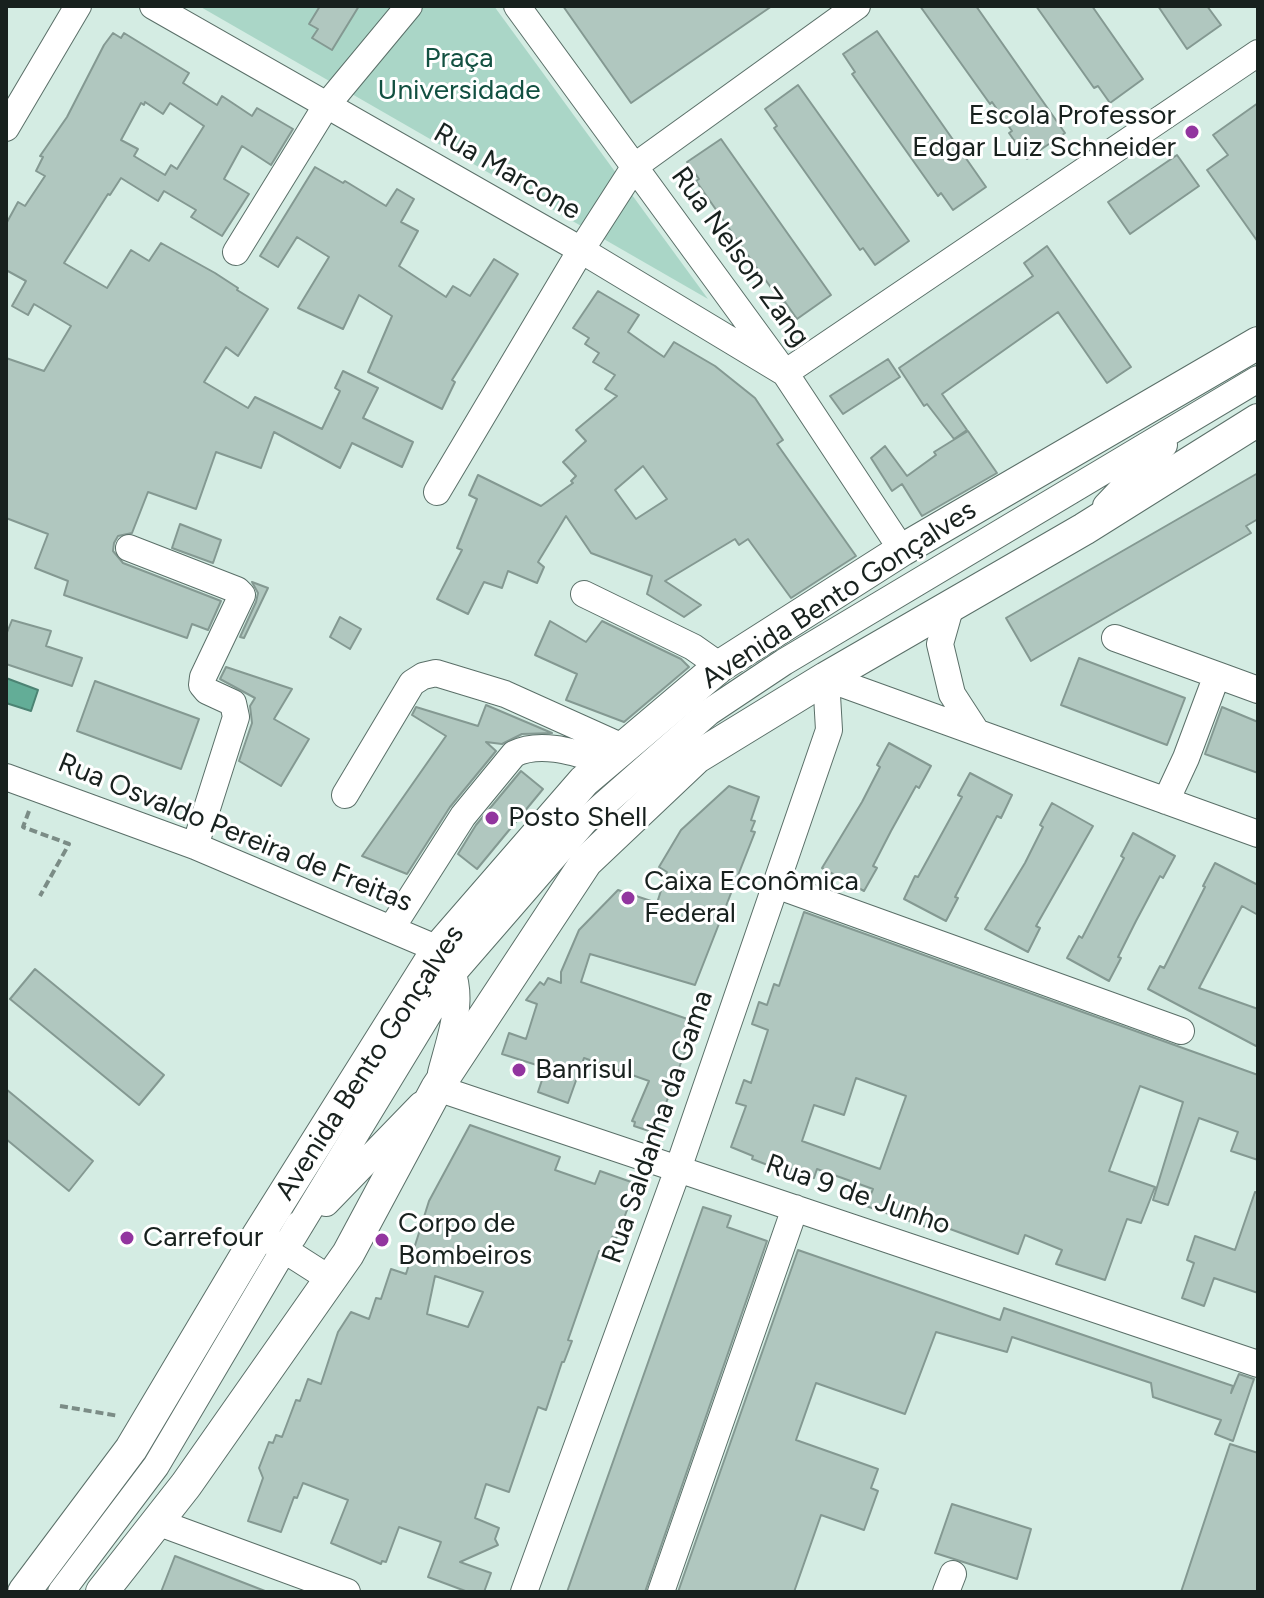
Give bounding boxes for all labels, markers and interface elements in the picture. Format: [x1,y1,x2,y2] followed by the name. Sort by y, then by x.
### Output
[378,42,540,108] park label: Praça Universidade
[912,99,1176,165] place label: Escola Professor Edgar Luiz Schneider
[428,116,586,228] street label: Rua Marcone
[1183,123,1201,141] marker: Escola Professor Edgar Luiz Schneider
[664,161,816,353] street label: Rua Nelson Zang
[695,494,983,696] street label: Avenida Bento Gonçalves
[53,746,417,920] street label: Rua Osvaldo Pereira de Freitas
[508,801,647,835] place label: Posto Shell
[483,809,501,827] marker: Posto Shell
[644,865,859,931] place label: Caixa Econômica Federal
[619,889,637,907] marker: Caixa Econômica Federal
[269,919,471,1207] street label: Avenida Bento Gonçalves
[595,986,721,1268] street label: Rua Saldanha da Gama
[535,1053,633,1087] place label: Banrisul
[510,1061,528,1079] marker: Banrisul
[761,1148,955,1242] street label: Rua 9 de Junho
[398,1207,532,1273] place label: Corpo de Bombeiros
[143,1221,263,1255] place label: Carrefour
[118,1229,136,1247] marker: Carrefour
[373,1231,391,1249] marker: Corpo de Bombeiros

